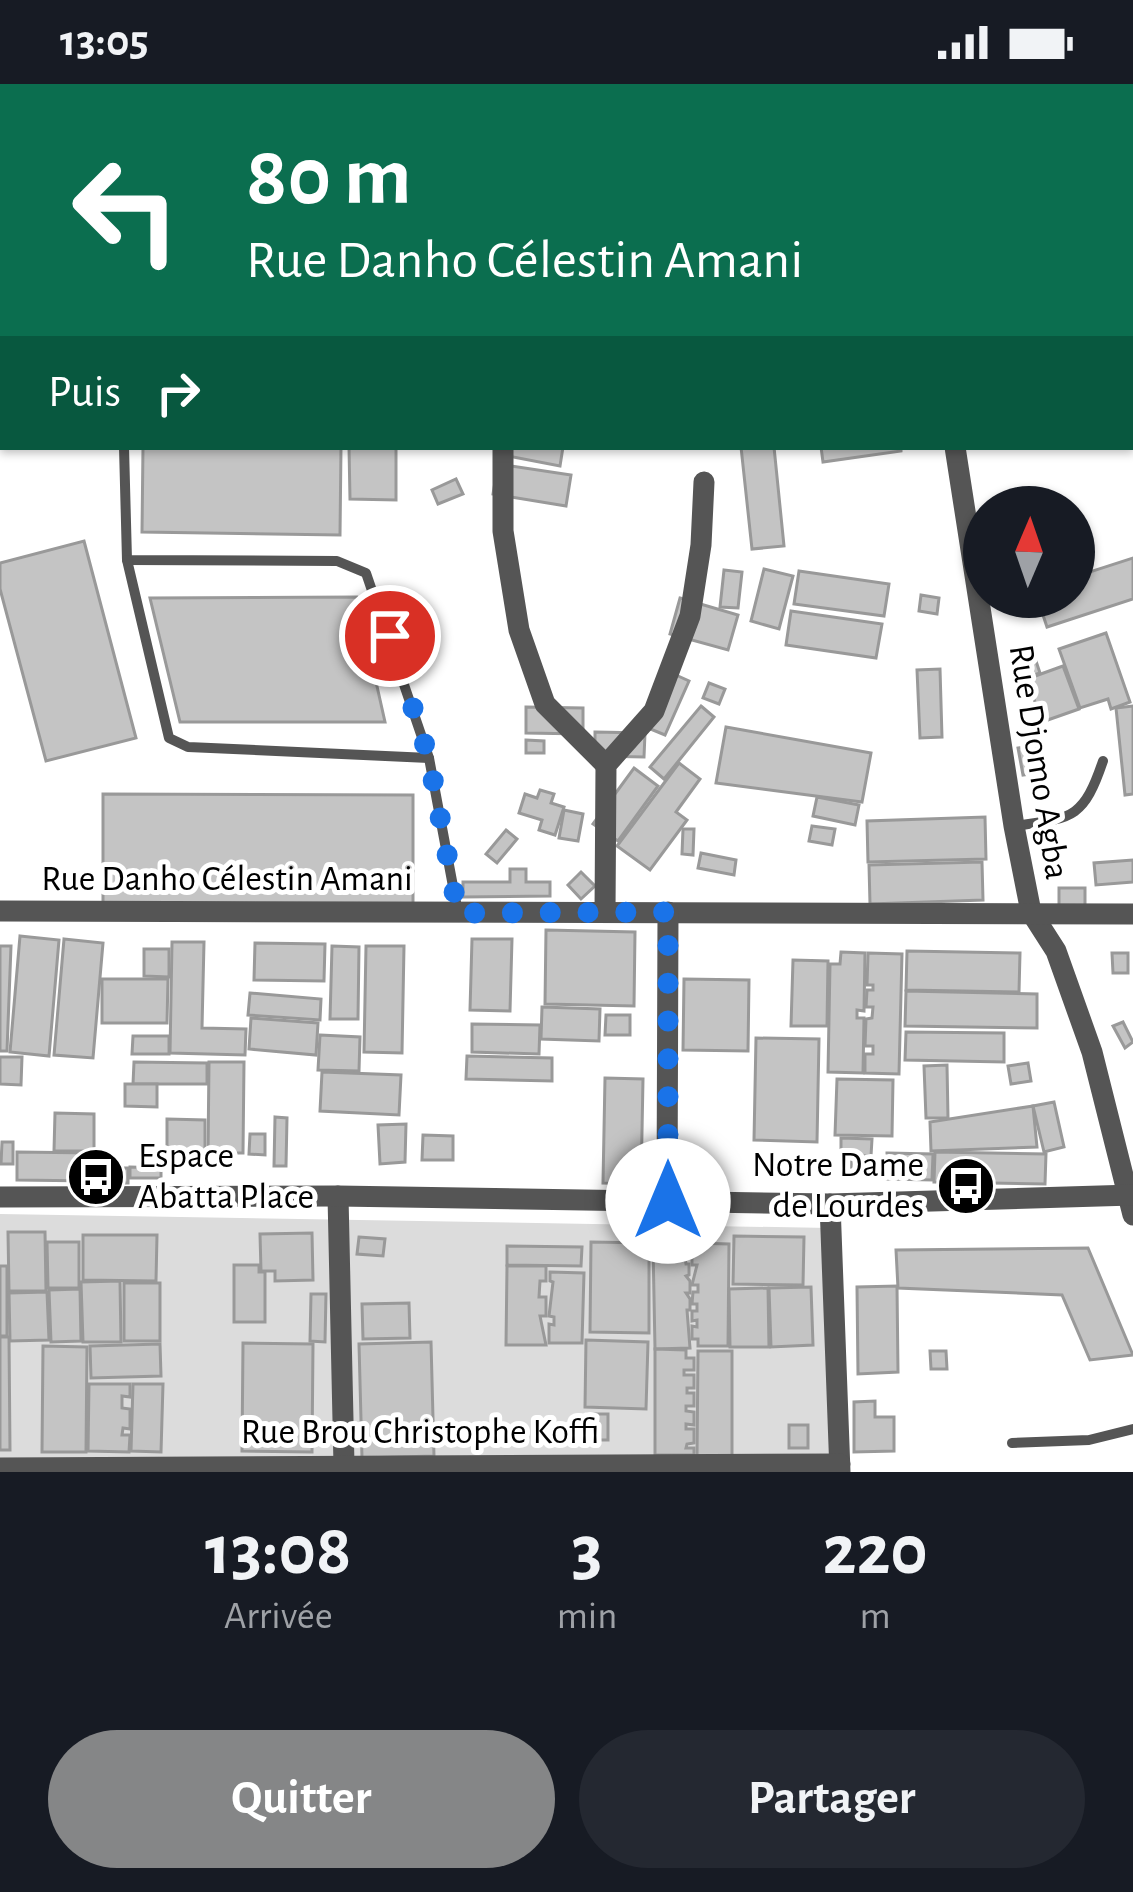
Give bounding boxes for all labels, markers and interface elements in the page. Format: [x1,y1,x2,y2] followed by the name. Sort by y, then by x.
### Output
[60,19,149,64] text: 13:05
[48,132,204,288] icon: left
[246,136,412,220] text: 80 m
[246,234,803,288] text: Rue Danho Célestin Amani
[145,360,211,426] icon: right
[48,370,121,415] text: Puis
[963,486,1095,618] north arrow
[963,486,1095,618] map controls
[339,585,441,687] pin
[357,603,423,669] icon: arrive
[1003,642,1075,882] street label: Rue Djomo Agba
[41,861,413,897] street label: Rue Danho Célestin Amani
[138,1138,314,1215] place label: Espace Abatta Place
[605,1138,731,1264] position arrow
[65,1146,127,1208] bus stop icon: Espace Abatta Place
[752,1147,924,1224] place label: Notre Dame de Lourdes
[935,1155,997,1217] bus stop icon: Notre Dame de Lourdes
[241,1414,599,1450] street label: Rue Brou Christophe Koffi
[205,1515,352,1587] text: 13:08
[572,1515,603,1587] text: 3
[823,1515,928,1587] text: 220
[224,1597,333,1636] text: Arrivée
[557,1597,617,1636] text: min
[860,1597,891,1636] text: m
[48,1730,555,1868] button: Quitter
[579,1730,1085,1868] button: Partager

